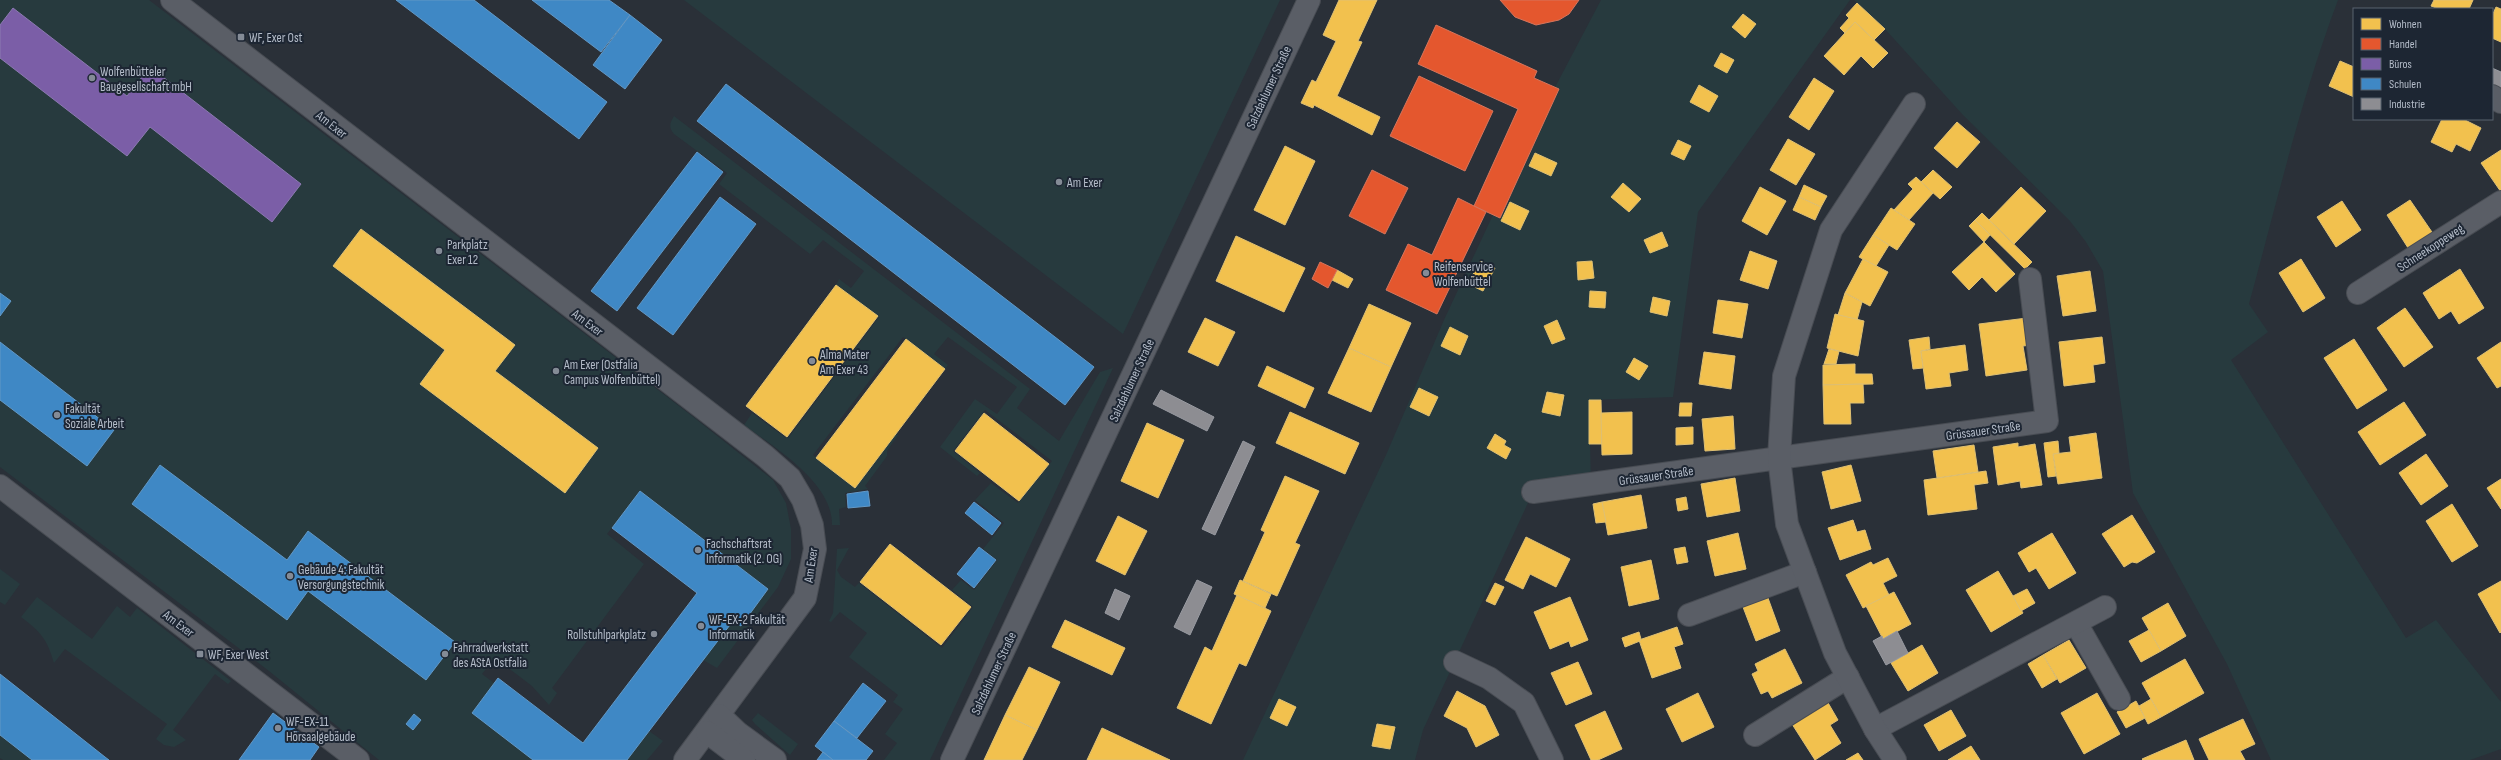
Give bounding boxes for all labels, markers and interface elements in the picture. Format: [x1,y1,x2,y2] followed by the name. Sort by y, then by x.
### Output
[2353,8,2493,120] legend
[2389,17,2422,32] text: Wohnen
[249,30,303,46] place label: WF, Exer Ost
[236,32,246,42] marker: WF, Exer Ost
[2389,37,2417,52] text: Handel
[1243,44,1295,131] street label: Salzdahlumer Straße
[2389,57,2412,72] text: Büros
[100,64,192,95] place label: Wolfenbütteler Baugesellschaft mbH
[87,73,97,83] marker: Wolfenbütteler Baugesellschaft mbH
[2389,77,2421,92] text: Schulen
[2389,97,2425,112] text: Industrie
[312,107,350,142] street label: Am Exer
[1066,175,1102,191] place label: Am Exer
[1054,177,1064,187] marker: Am Exer
[2394,220,2467,275] street label: Schneekoppeweg
[447,237,488,268] place label: Parkplatz Exer 12
[434,246,444,256] marker: Parkplatz Exer 12
[1434,259,1493,290] place label: Reifenservice Wolfenbüttel
[1421,268,1431,278] marker: Reifenservice Wolfenbüttel
[568,305,606,340] street label: Am Exer
[1106,337,1158,424] street label: Salzdahlumer Straße
[819,347,869,378] place label: Alma Mater Am Exer 43
[807,356,817,366] marker: Alma Mater Am Exer 43
[563,357,661,388] place label: Am Exer (Ostfalia Campus Wolfenbüttel)
[551,366,561,376] marker: Am Exer (Ostfalia Campus Wolfenbüttel)
[65,401,124,432] place label: Fakultät Soziale Arbeit
[52,410,62,420] marker: Fakultät Soziale Arbeit
[1945,418,2021,444] street label: Grüssauer Straße
[1618,463,1694,489] street label: Grüssauer Straße
[706,536,782,567] place label: Fachschaftsrat Informatik (2. OG)
[693,545,703,555] marker: Fachschaftsrat Informatik (2. OG)
[800,546,821,585] street label: Am Exer
[298,562,385,593] place label: Gebäude 4: Fakultät Versorgungstechnik
[285,571,295,581] marker: Gebäude 4: Fakultät Versorgungstechnik
[159,606,197,641] street label: Am Exer
[709,612,785,643] place label: WF-EX-2 Fakultät Informatik
[696,621,706,631] marker: WF-EX-2 Fakultät Informatik
[567,627,646,643] place label: Rollstuhlparkplatz
[649,629,659,639] marker: Rollstuhlparkplatz
[968,630,1020,717] street label: Salzdahlumer Straße
[453,640,528,671] place label: Fahrradwerkstatt des AStA Ostfalia
[208,647,269,663] place label: WF, Exer West
[195,649,205,659] marker: WF, Exer West
[440,649,450,659] marker: Fahrradwerkstatt des AStA Ostfalia
[286,714,355,745] place label: WF-EX-11 Hörsaalgebäude
[273,723,283,733] marker: WF-EX-11 Hörsaalgebäude

